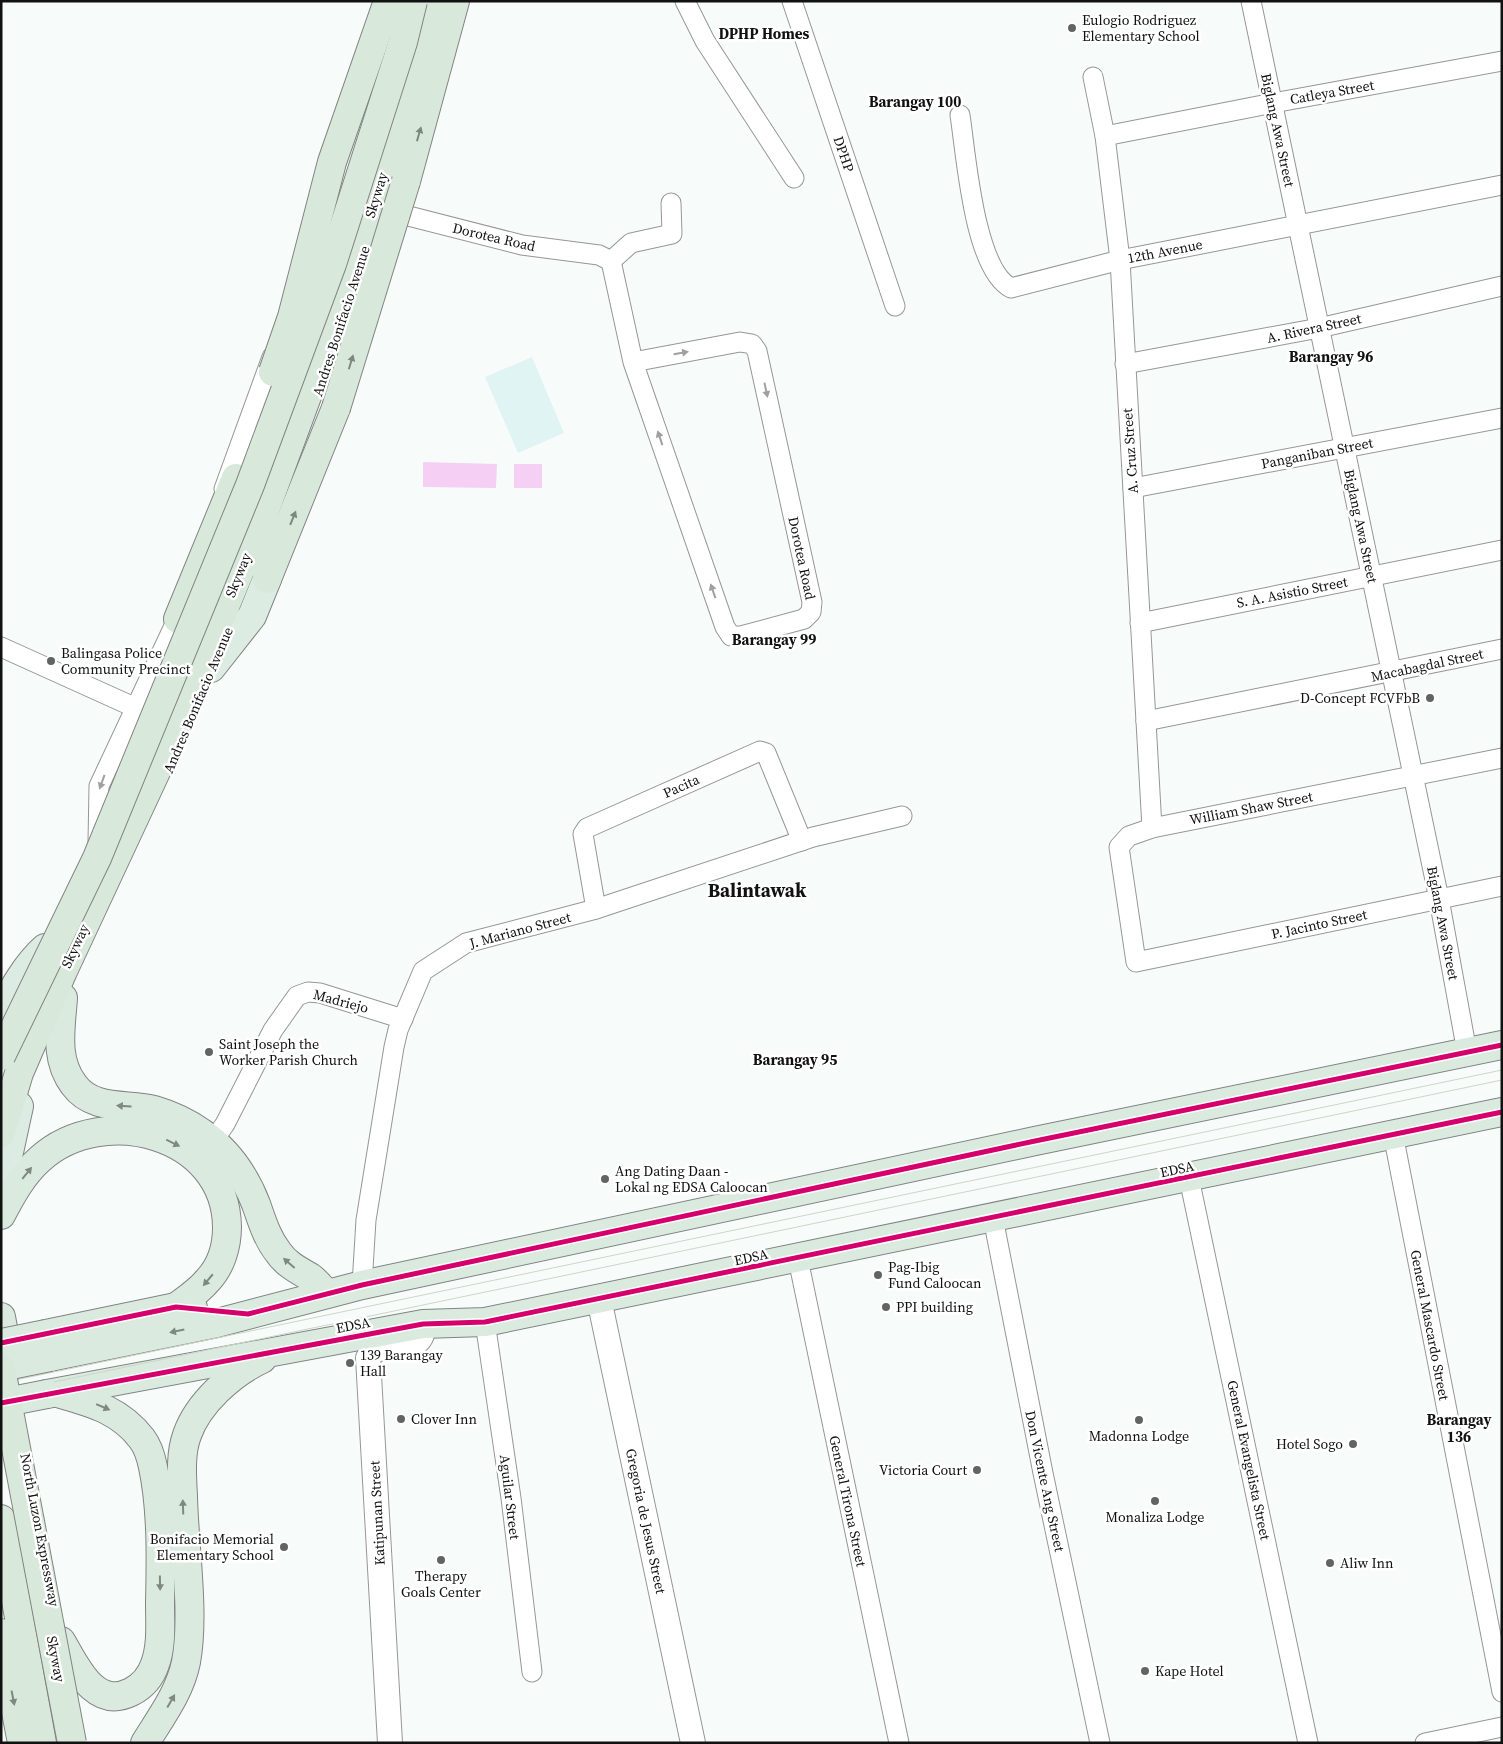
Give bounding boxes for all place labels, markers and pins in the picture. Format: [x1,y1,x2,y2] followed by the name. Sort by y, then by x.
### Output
[1082,10,1200,46] place label: Eulogio Rodriguez Elementary School
[1066,22,1078,34] marker: Eulogio Rodriguez Elementary School
[61,643,191,679] place label: Balingasa Police Community Precinct
[45,655,57,667] marker: Balingasa Police Community Precinct
[1300,688,1420,708] place label: D-Concept FCVFbB
[1424,692,1436,704] marker: D-Concept FCVFbB
[219,1034,358,1070] place label: Saint Joseph the Worker Parish Church
[203,1046,215,1058] marker: Saint Joseph the Worker Parish Church
[615,1161,768,1197] place label: Ang Dating Daan - Lokal ng EDSA Caloocan
[599,1173,611,1185] marker: Ang Dating Daan - Lokal ng EDSA Caloocan
[888,1257,982,1293] place label: Pag-Ibig Fund Caloocan
[872,1269,884,1281] marker: Pag-Ibig Fund Caloocan
[896,1297,973,1317] place label: PPI building
[880,1301,892,1313] marker: PPI building
[360,1345,443,1381] place label: 139 Barangay Hall
[344,1357,356,1369] marker: 139 Barangay Hall
[411,1409,477,1429] place label: Clover Inn
[395,1413,407,1425] marker: Clover Inn
[1133,1414,1145,1426] marker: Madonna Lodge
[1089,1426,1189,1446] place label: Madonna Lodge
[1276,1434,1343,1454] place label: Hotel Sogo
[1347,1438,1359,1450] marker: Hotel Sogo
[879,1460,967,1480] place label: Victoria Court
[971,1464,983,1476] marker: Victoria Court
[1149,1495,1161,1507] marker: Monaliza Lodge
[1106,1507,1204,1527] place label: Monaliza Lodge
[150,1529,274,1565] place label: Bonifacio Memorial Elementary School
[278,1541,290,1553] marker: Bonifacio Memorial Elementary School
[1340,1553,1394,1573] place label: Aliw Inn
[435,1554,447,1566] marker: Therapy Goals Center
[1324,1557,1336,1569] marker: Aliw Inn
[401,1566,481,1602] place label: Therapy Goals Center
[1155,1661,1224,1681] place label: Kape Hotel
[1139,1665,1151,1677] marker: Kape Hotel

